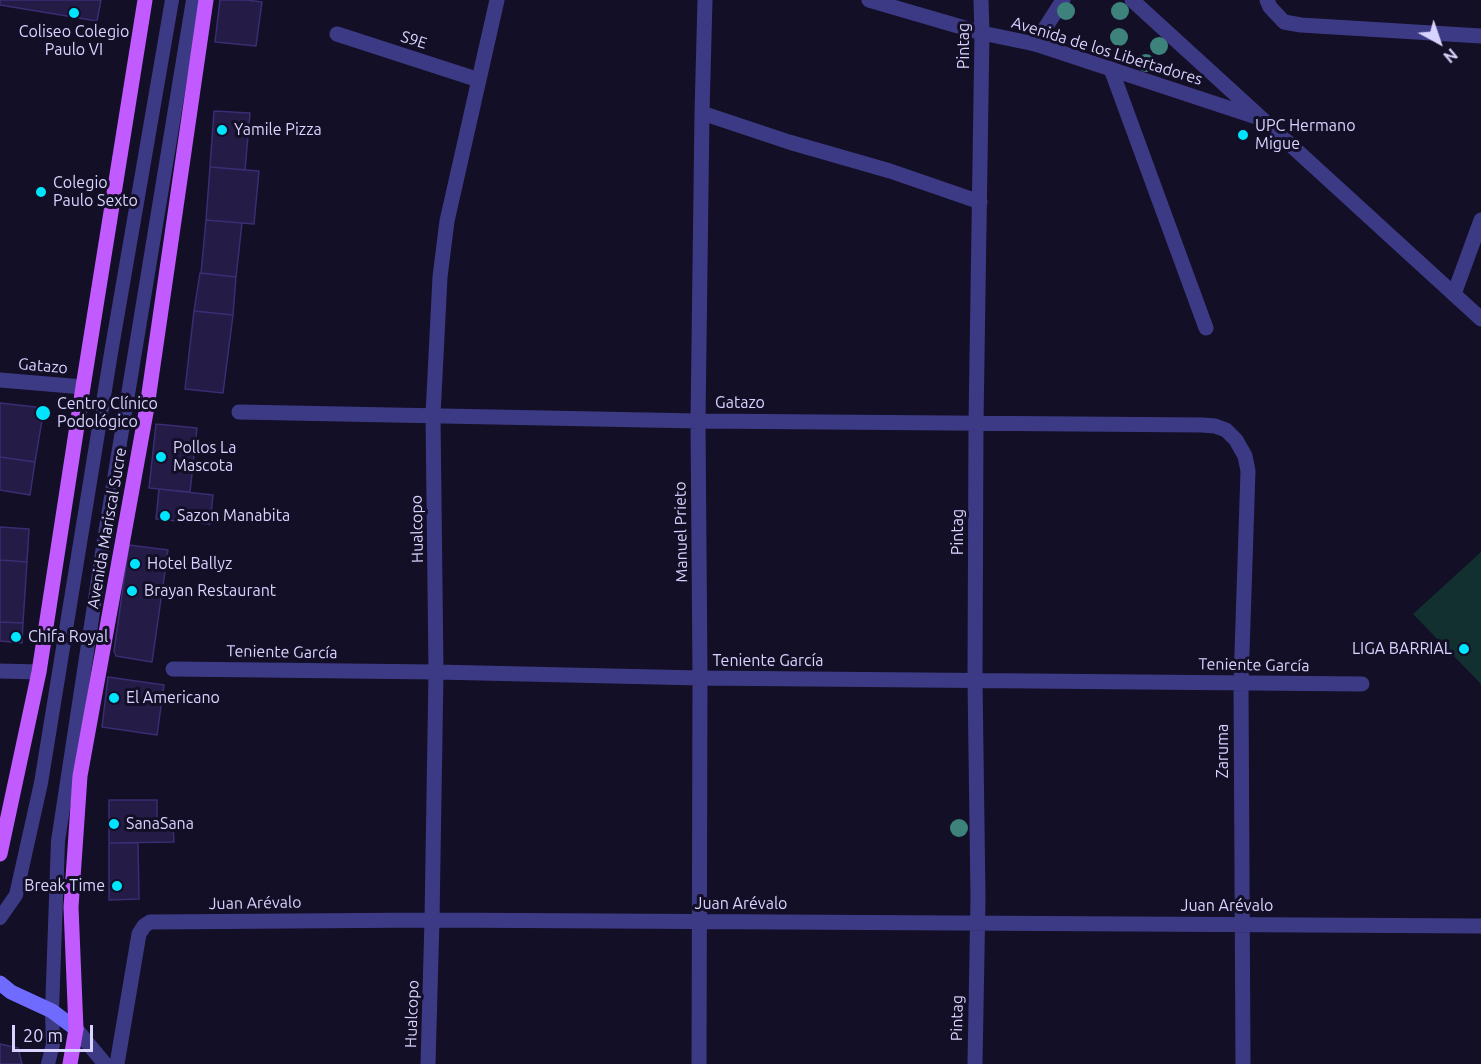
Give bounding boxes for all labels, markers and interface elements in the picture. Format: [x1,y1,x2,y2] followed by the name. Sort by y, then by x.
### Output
[67,6,81,20] marker: Coliseo Colegio Paulo VI
[1409,12,1469,72] north arrow
[1009,13,1205,89] street label: Avenida de los Libertadores
[19,22,129,60] place label: Coliseo Colegio Paulo VI
[954,23,974,69] street label: Pintag
[398,27,430,53] street label: S9E
[1440,45,1461,67] text: N
[1255,116,1356,154] place label: UPC Hermano Migue
[234,120,322,140] place label: Yamile Pizza
[215,123,229,137] marker: Yamile Pizza
[1236,128,1250,142] marker: UPC Hermano Migue
[53,173,138,211] place label: Colegio Paulo Sexto
[34,185,48,199] marker: Colegio Paulo Sexto
[17,354,69,378] street label: Gatazo
[715,393,765,413] street label: Gatazo
[57,394,158,432] place label: Centro Clínico Podológico
[34,404,52,422] marker: Centro Clínico Podológico
[173,438,236,476] place label: Pollos La Mascota
[83,446,131,610] street label: Avenida Mariscal Sucre
[154,450,168,464] marker: Pollos La Mascota
[671,481,691,583] street label: Manuel Prieto
[407,495,427,563] street label: Hualcopo
[177,506,290,526] place label: Sazon Manabita
[158,509,172,523] marker: Sazon Manabita
[948,509,968,555] street label: Pintag
[147,554,232,574] place label: Hotel Ballyz
[128,557,142,571] marker: Hotel Ballyz
[144,581,276,601] place label: Brayan Restaurant
[125,584,139,598] marker: Brayan Restaurant
[28,627,108,647] place label: Chifa Royal
[9,630,23,644] marker: Chifa Royal
[1352,639,1452,659] place label: LIGA BARRIAL
[226,641,338,663] street label: Teniente García
[1457,642,1471,656] marker: LIGA BARRIAL
[712,651,824,671] street label: Teniente García
[1198,654,1310,676] street label: Teniente García
[126,688,220,708] place label: El Americano
[107,691,121,705] marker: El Americano
[1213,724,1233,778] street label: Zaruma
[126,814,194,834] place label: SanaSana
[107,817,121,831] marker: SanaSana
[24,876,105,896] place label: Break Time
[110,879,124,893] marker: Break Time
[208,893,302,913] street label: Juan Arévalo
[695,894,787,914] street label: Juan Arévalo
[1181,896,1273,916] street label: Juan Arévalo
[401,980,423,1048] street label: Hualcopo
[947,995,967,1041] street label: Pintag
[15,1013,96,1051] scale bar
[23,1025,63,1045] text: 20 m

